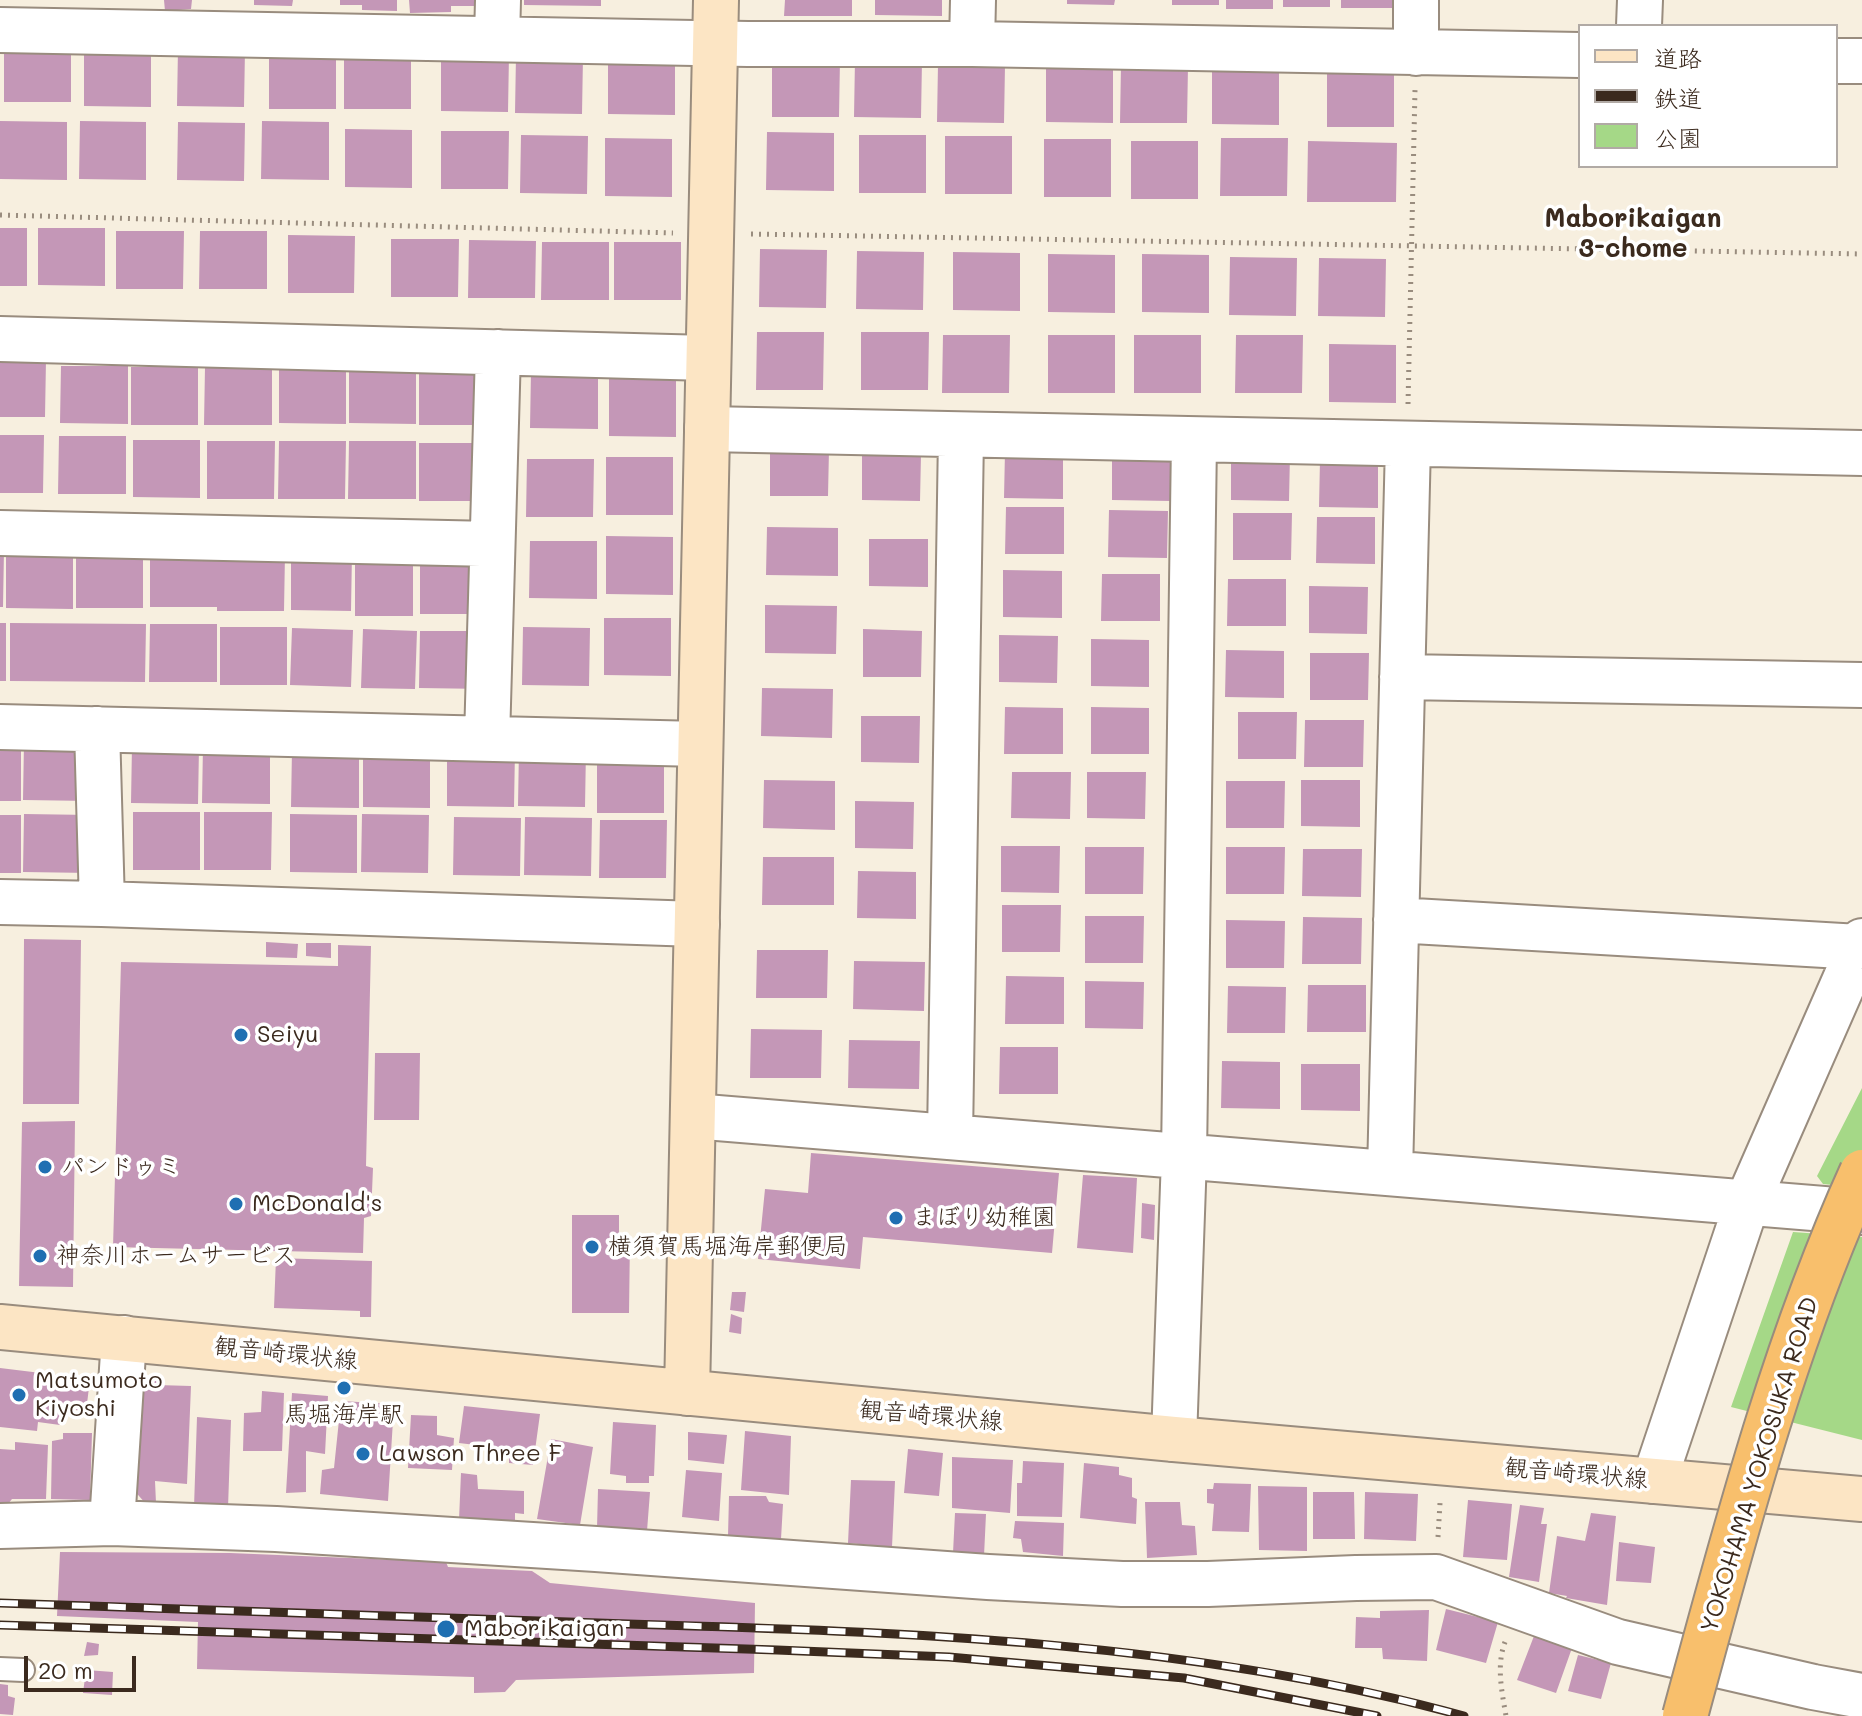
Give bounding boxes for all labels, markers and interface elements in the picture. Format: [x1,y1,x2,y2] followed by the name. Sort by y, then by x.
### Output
[1578,24,1838,168] legend
[1654,42,1702,73] text: 道路
[1654,82,1702,113] text: 鉄道
[1654,122,1702,153] text: 公園
[1545,203,1721,264] district label: Maborikaigan 3-chome
[257,1021,318,1049] place label: Seiyu
[232,1026,250,1044] marker: Seiyu
[61,1153,181,1181] place label: パンドゥミ
[36,1158,54,1176] marker: パンドゥミ
[252,1190,382,1218] place label: McDonald's
[227,1195,245,1213] marker: McDonald's
[912,1204,1056,1232] place label: まぼり幼稚園
[887,1209,905,1227] marker: まぼり幼稚園
[608,1233,848,1261] place label: 横須賀馬堀海岸郵便局
[583,1238,601,1256] marker: 横須賀馬堀海岸郵便局
[56,1242,296,1270] place label: 神奈川ホームサービス
[31,1247,49,1265] marker: 神奈川ホームサービス
[1695,1294,1825,1636] street label: YOKOHAMA YOKOSUKA ROAD
[213,1332,359,1376] street label: 観音崎環状線
[35,1367,163,1423] place label: Matsumoto Kiyoshi
[335,1379,353,1397] marker: 馬堀海岸駅
[10,1386,28,1404] marker: Matsumoto Kiyoshi
[858,1395,1004,1437] street label: 観音崎環状線
[284,1401,404,1429] place label: 馬堀海岸駅
[379,1440,562,1468] place label: Lawson Three F
[354,1445,372,1463] marker: Lawson Three F
[1503,1453,1649,1495] street label: 観音崎環状線
[464,1615,624,1643] place label: Maborikaigan
[435,1618,457,1640] marker: Maborikaigan
[28,1640,140,1690] scale bar
[38,1654,93,1685] text: 20 m

